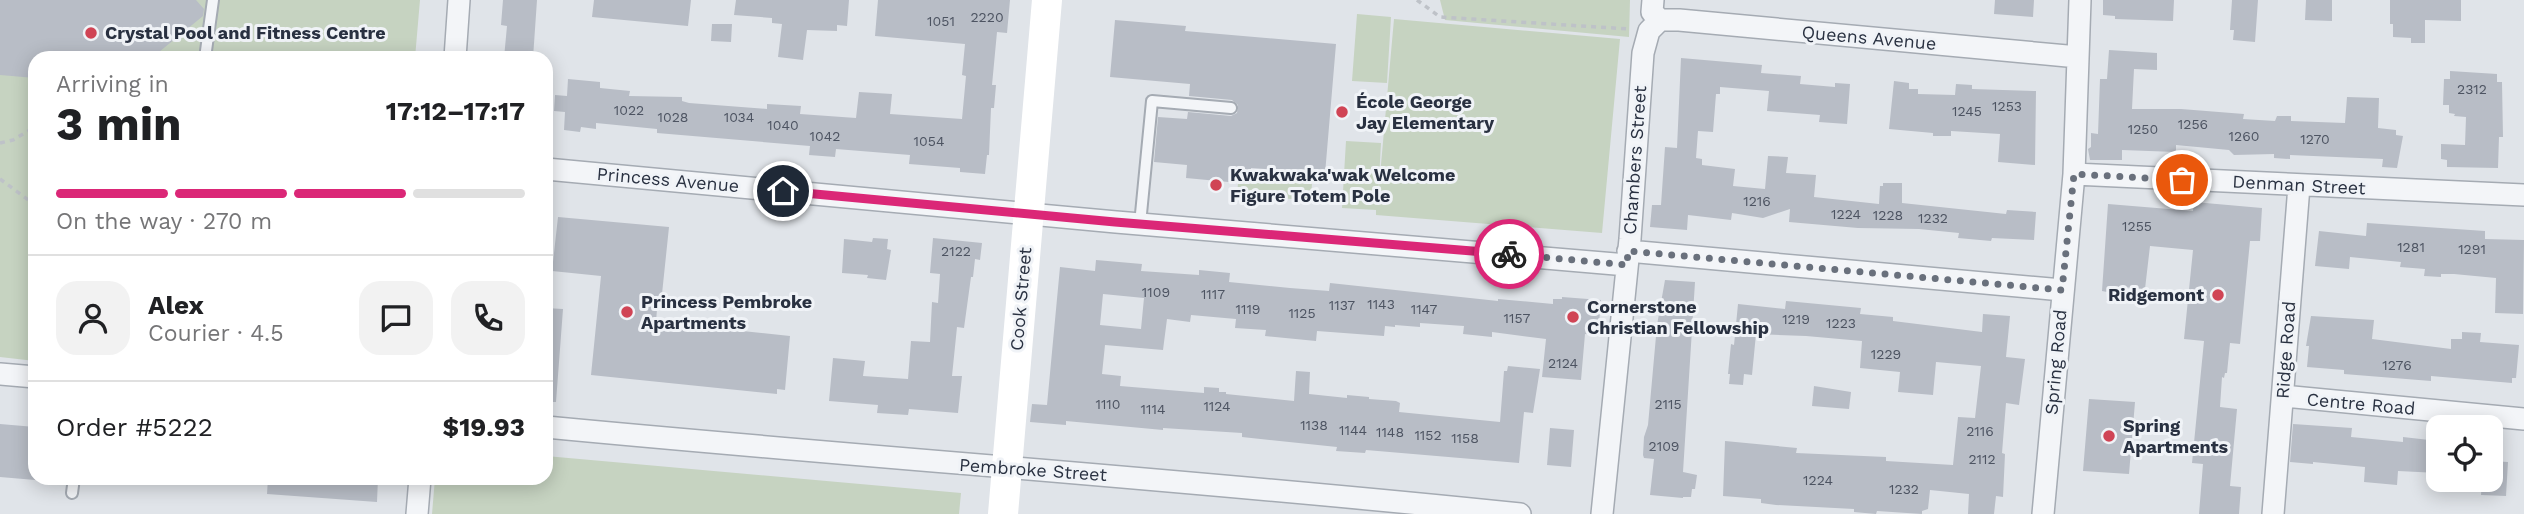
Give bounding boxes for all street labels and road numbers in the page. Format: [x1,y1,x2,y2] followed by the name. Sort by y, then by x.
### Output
[1801,21,1937,54] street label: Queens Avenue
[1619,84,1650,235] street label: Chambers Street
[596,163,740,196] street label: Princess Avenue
[2232,171,2367,198] street label: Denman Street
[1006,246,1036,352] street label: Cook Street
[2272,300,2299,400] street label: Ridge Road
[2040,308,2071,416] street label: Spring Road
[2306,388,2416,419] street label: Centre Road
[958,454,1108,485] street label: Pembroke Street

